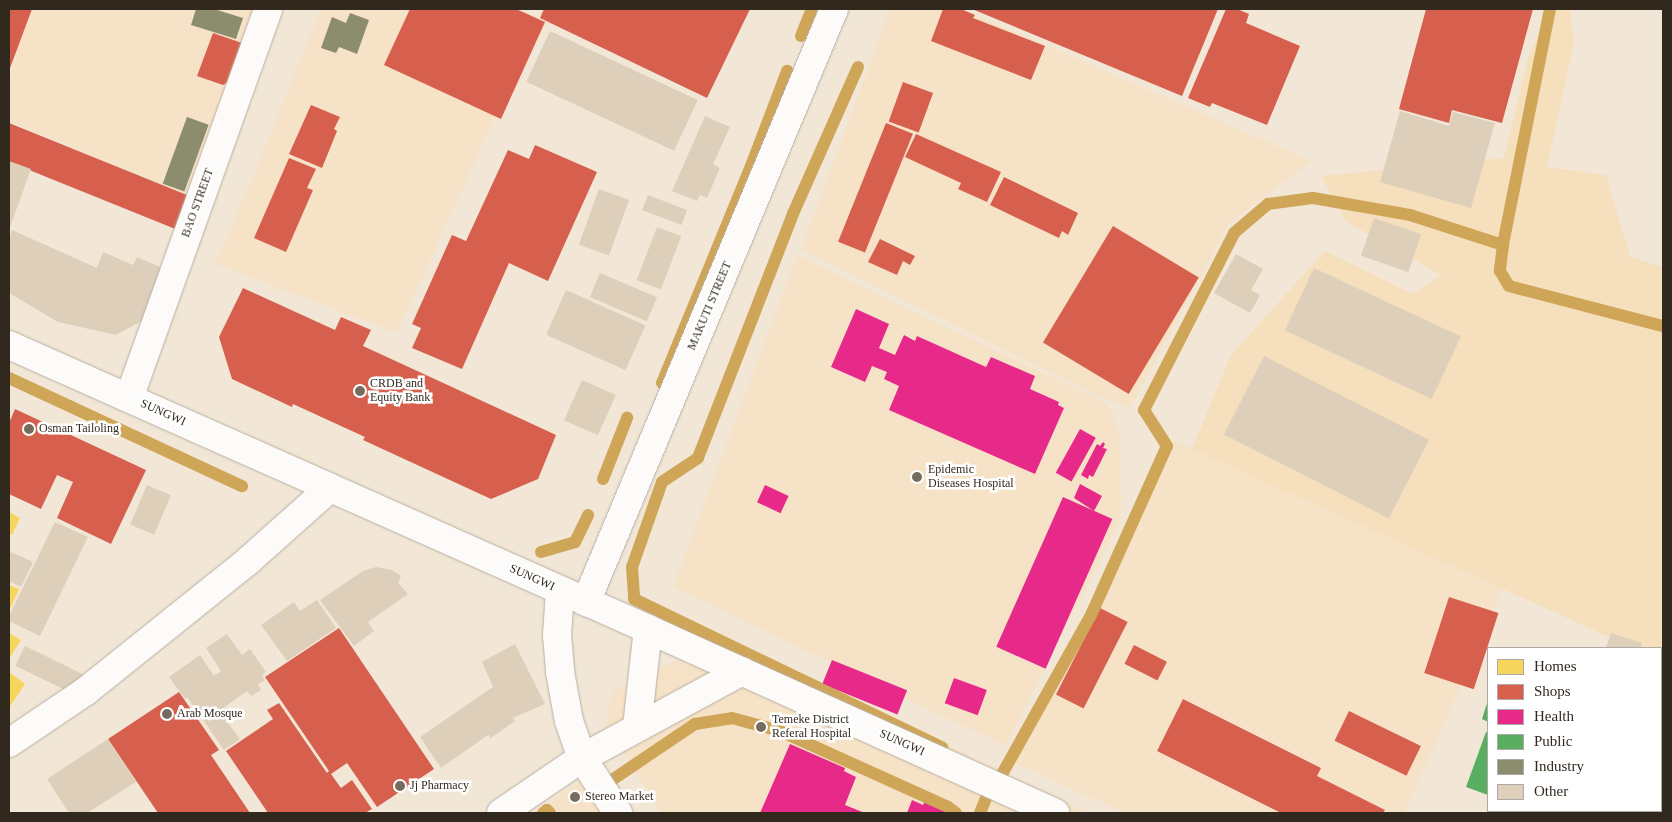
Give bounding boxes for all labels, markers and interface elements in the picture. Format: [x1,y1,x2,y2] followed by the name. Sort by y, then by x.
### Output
[179,167,217,239] street label: BAO STREET
[685,259,735,353] street label: MAKUTI STREET
[370,377,430,405] place label: CRDB and Equity Bank
[354,385,366,397] marker: CRDB and Equity Bank
[138,397,188,429] street label: SUNGWI
[39,422,119,436] place label: Osman Tailoling
[23,423,35,435] marker: Osman Tailoling
[928,463,1014,491] place label: Epidemic Diseases Hospital
[910,470,924,484] marker: Epidemic Diseases Hospital
[507,562,557,594] street label: SUNGWI
[1487,647,1662,812] legend
[1534,658,1577,674] text: Homes
[1534,683,1571,699] text: Shops
[177,707,243,721] place label: Arab Mosque
[161,708,173,720] marker: Arab Mosque
[1534,708,1574,724] text: Health
[772,713,851,741] place label: Temeke District Referal Hospital
[754,720,768,734] marker: Temeke District Referal Hospital
[877,727,927,759] street label: SUNGWI
[1534,733,1572,749] text: Public
[1534,758,1584,774] text: Industry
[410,779,469,793] place label: Jj Pharmacy
[394,780,406,792] marker: Jj Pharmacy
[1534,783,1568,799] text: Other
[585,790,653,804] place label: Stereo Market
[569,791,581,803] marker: Stereo Market

